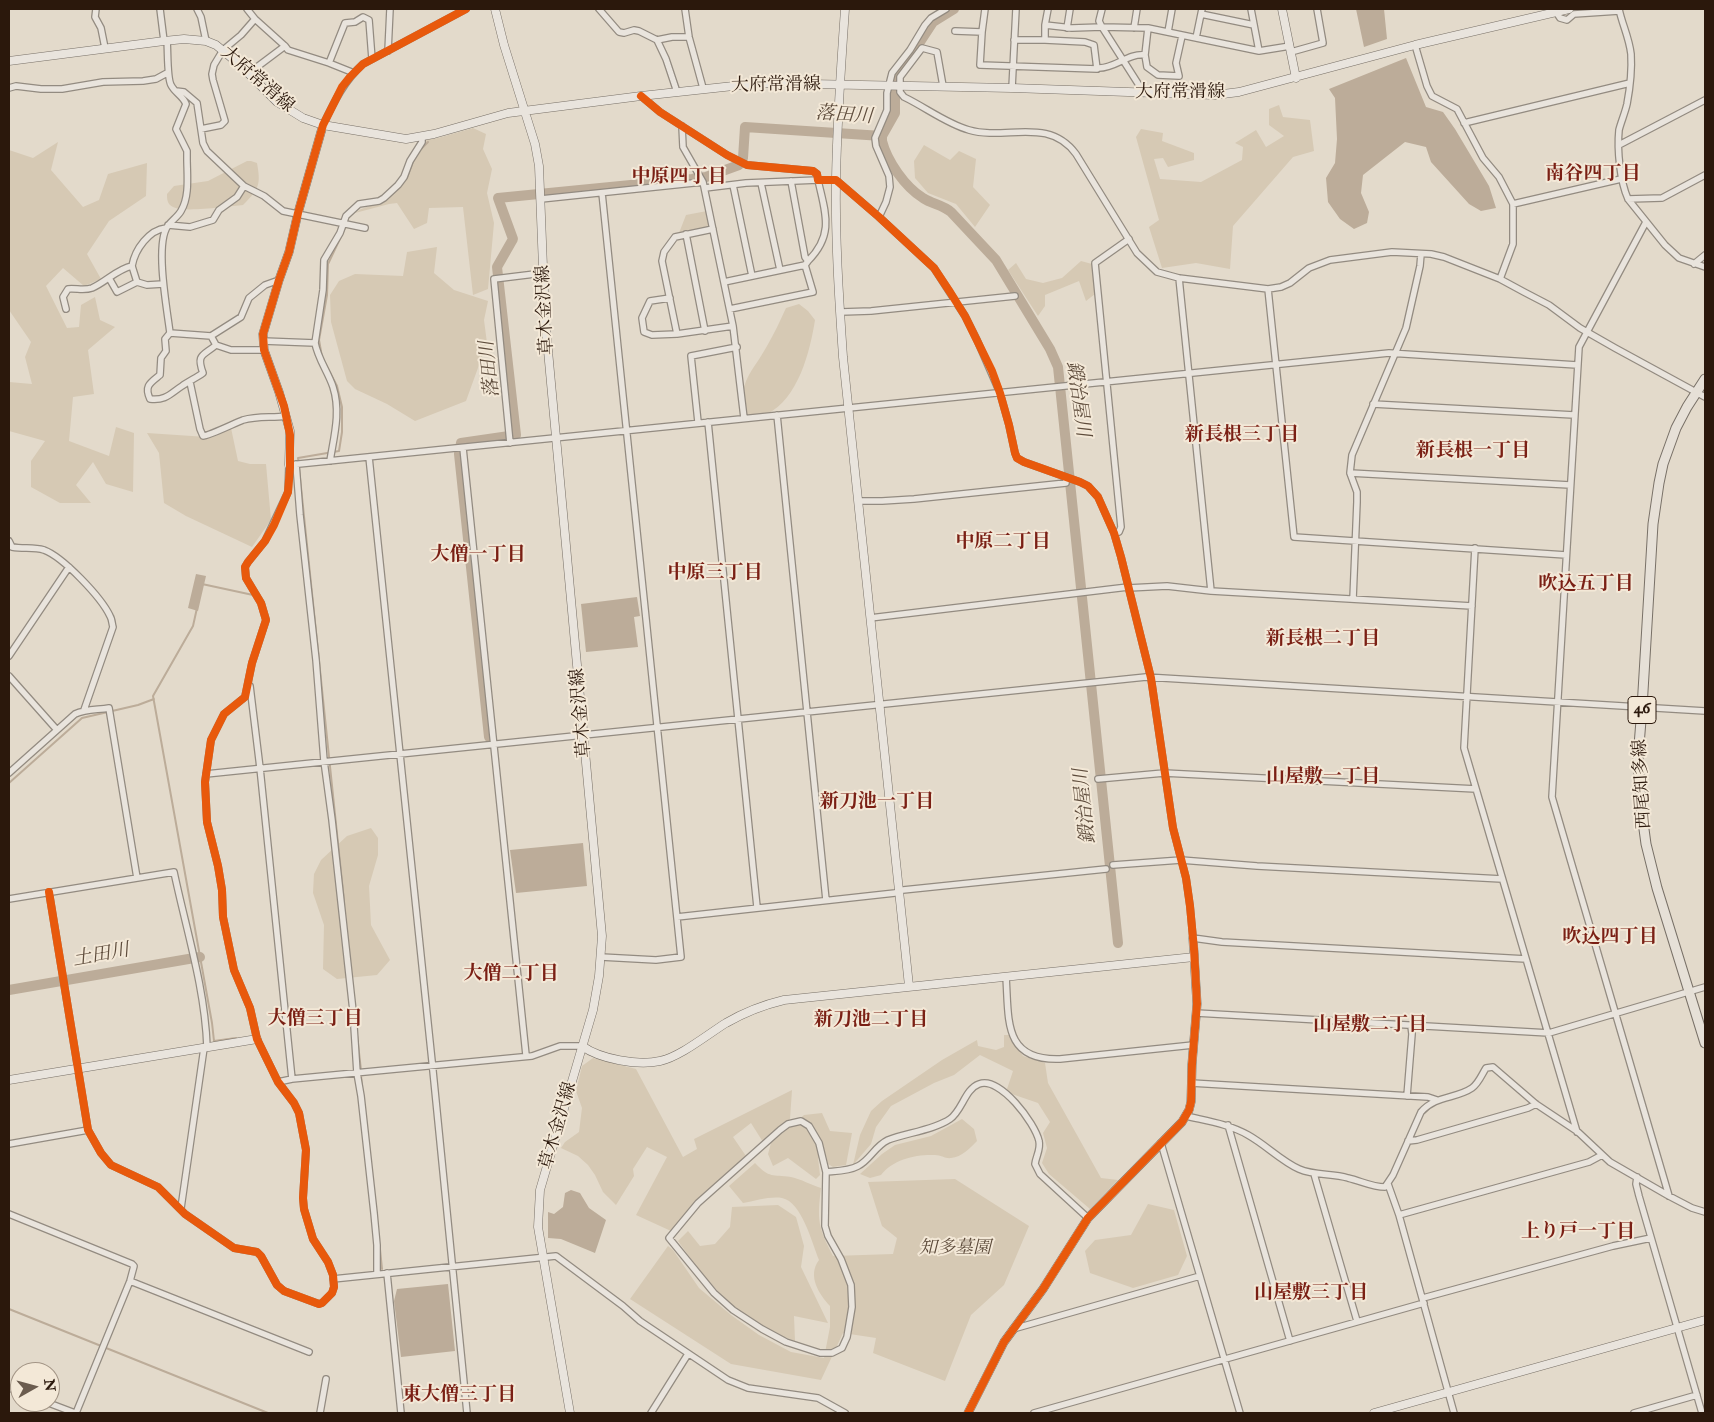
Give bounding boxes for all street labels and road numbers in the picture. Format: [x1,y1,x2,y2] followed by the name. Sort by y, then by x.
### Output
[216,42,298,118] street label: 大府常滑線
[731,74,821,98] street label: 大府常滑線
[1135,82,1225,104] street label: 大府常滑線
[533,264,559,356] street label: 草木金沢線
[567,667,597,759] street label: 草木金沢線
[1628,696,1656,724] road number: 46
[1630,738,1656,830] street label: 西尾知多線
[536,1080,582,1172] street label: 草木金沢線

